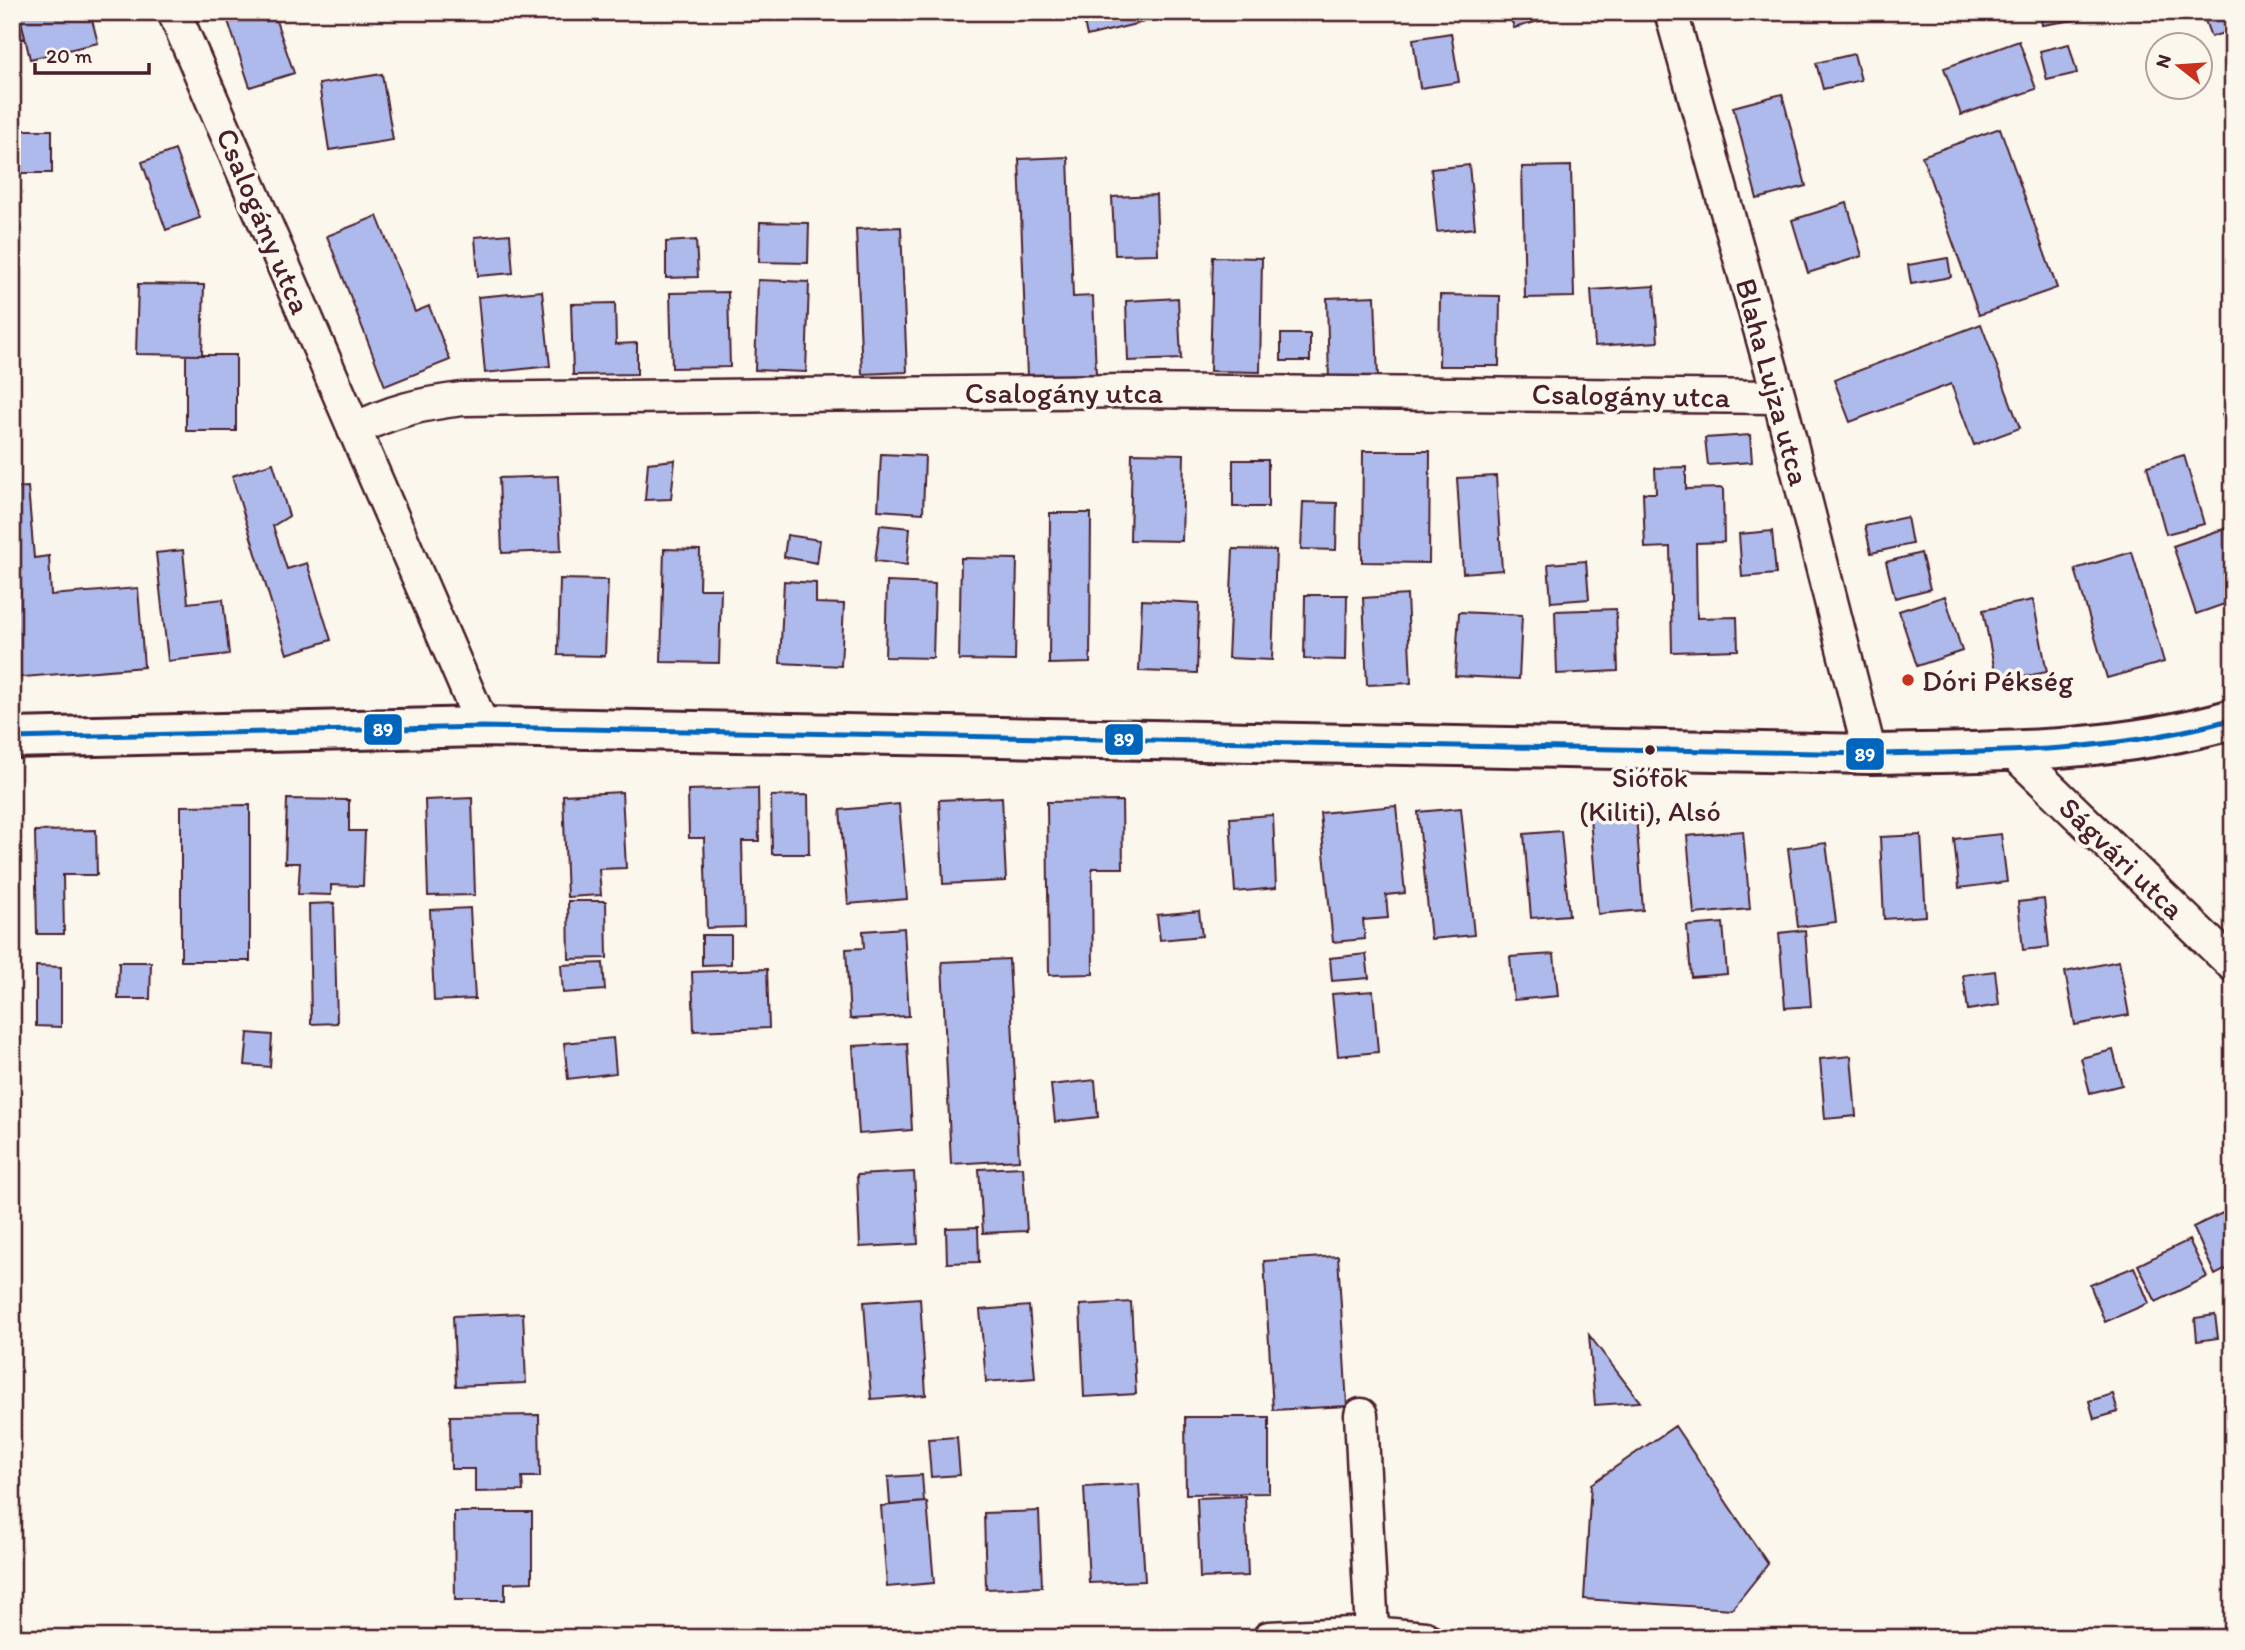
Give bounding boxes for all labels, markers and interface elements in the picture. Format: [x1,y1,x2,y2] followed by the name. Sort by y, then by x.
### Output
[35,32,149,76] scale bar
[2144,32,2214,102] north arrow
[46,43,93,68] text: 20 m
[2150,52,2176,71] text: N
[208,122,320,320] street label: Csalogány utca
[1728,274,1819,490] street label: Blaha Lujza utca
[965,374,1164,411] street label: Csalogány utca
[1531,375,1731,415] street label: Csalogány utca
[1922,662,2074,699] place label: Dóri Pékség
[1900,672,1916,688] marker: Dóri Pékség
[363,713,403,746] line badge: 89
[373,718,393,741] text: 89
[1104,723,1144,756] line badge: 89
[1114,728,1134,751] text: 89
[1845,737,1885,771] line badge: 89
[1643,743,1657,757] marker: Siófok (Kiliti), Alsó
[1855,743,1875,766] text: 89
[1579,760,1721,828] place label: Siófok (Kiliti), Alsó
[2051,789,2193,927] street label: Ságvári utca

